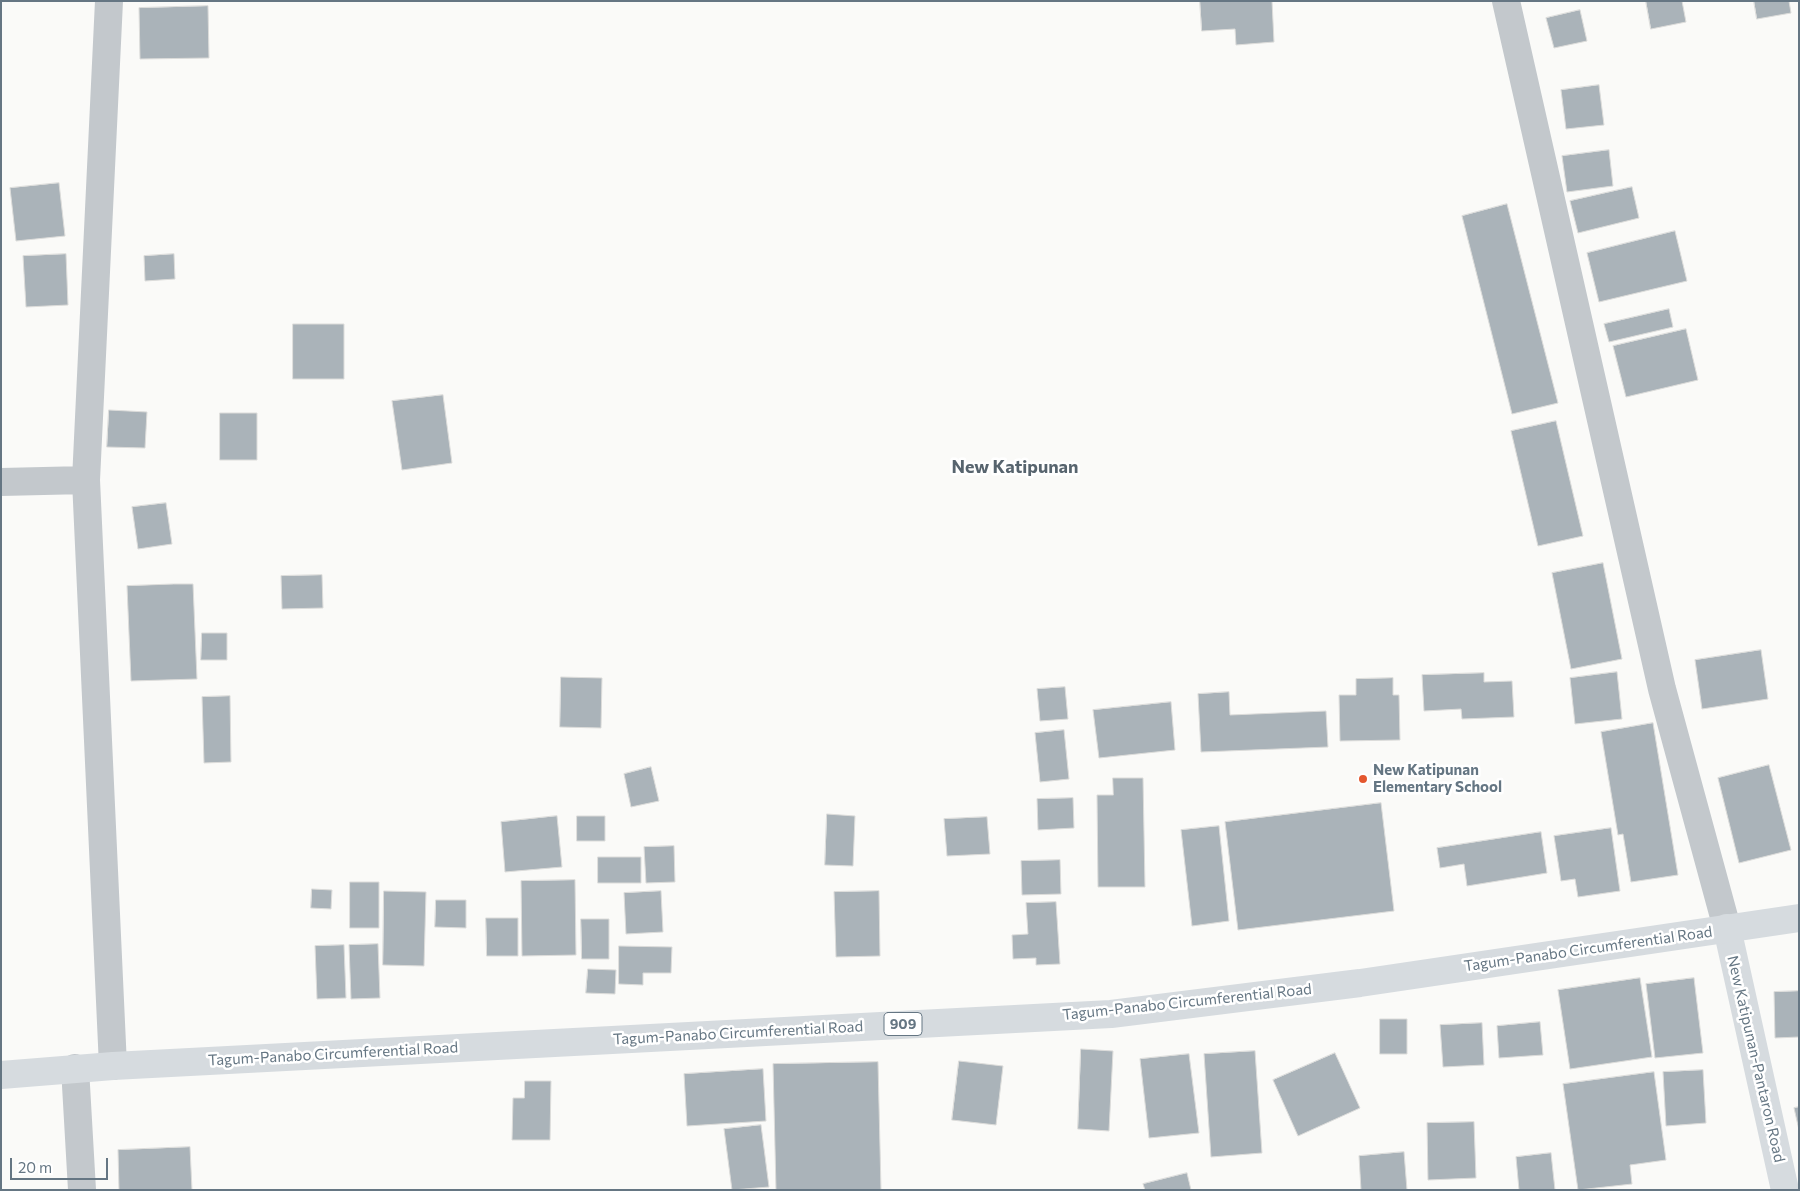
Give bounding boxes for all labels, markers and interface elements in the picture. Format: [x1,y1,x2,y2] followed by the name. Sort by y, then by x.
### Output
[952,456,1078,478] district label: New Katipunan
[1373,761,1502,796] place label: New Katipunan Elementary School
[1357,773,1369,785] marker: New Katipunan Elementary School
[1463,923,1713,975] street label: Tagum-Panabo Circumferential Road
[1723,954,1789,1164] street label: New Katipunan-Pantaron Road
[1061,980,1313,1024] street label: Tagum-Panabo Circumferential Road
[884,1012,922,1036] road number: 909
[612,1017,864,1049] street label: Tagum-Panabo Circumferential Road
[207,1038,459,1070] street label: Tagum-Panabo Circumferential Road
[12,1148,110,1180] scale bar
[18,1158,52,1176] text: 20 m

